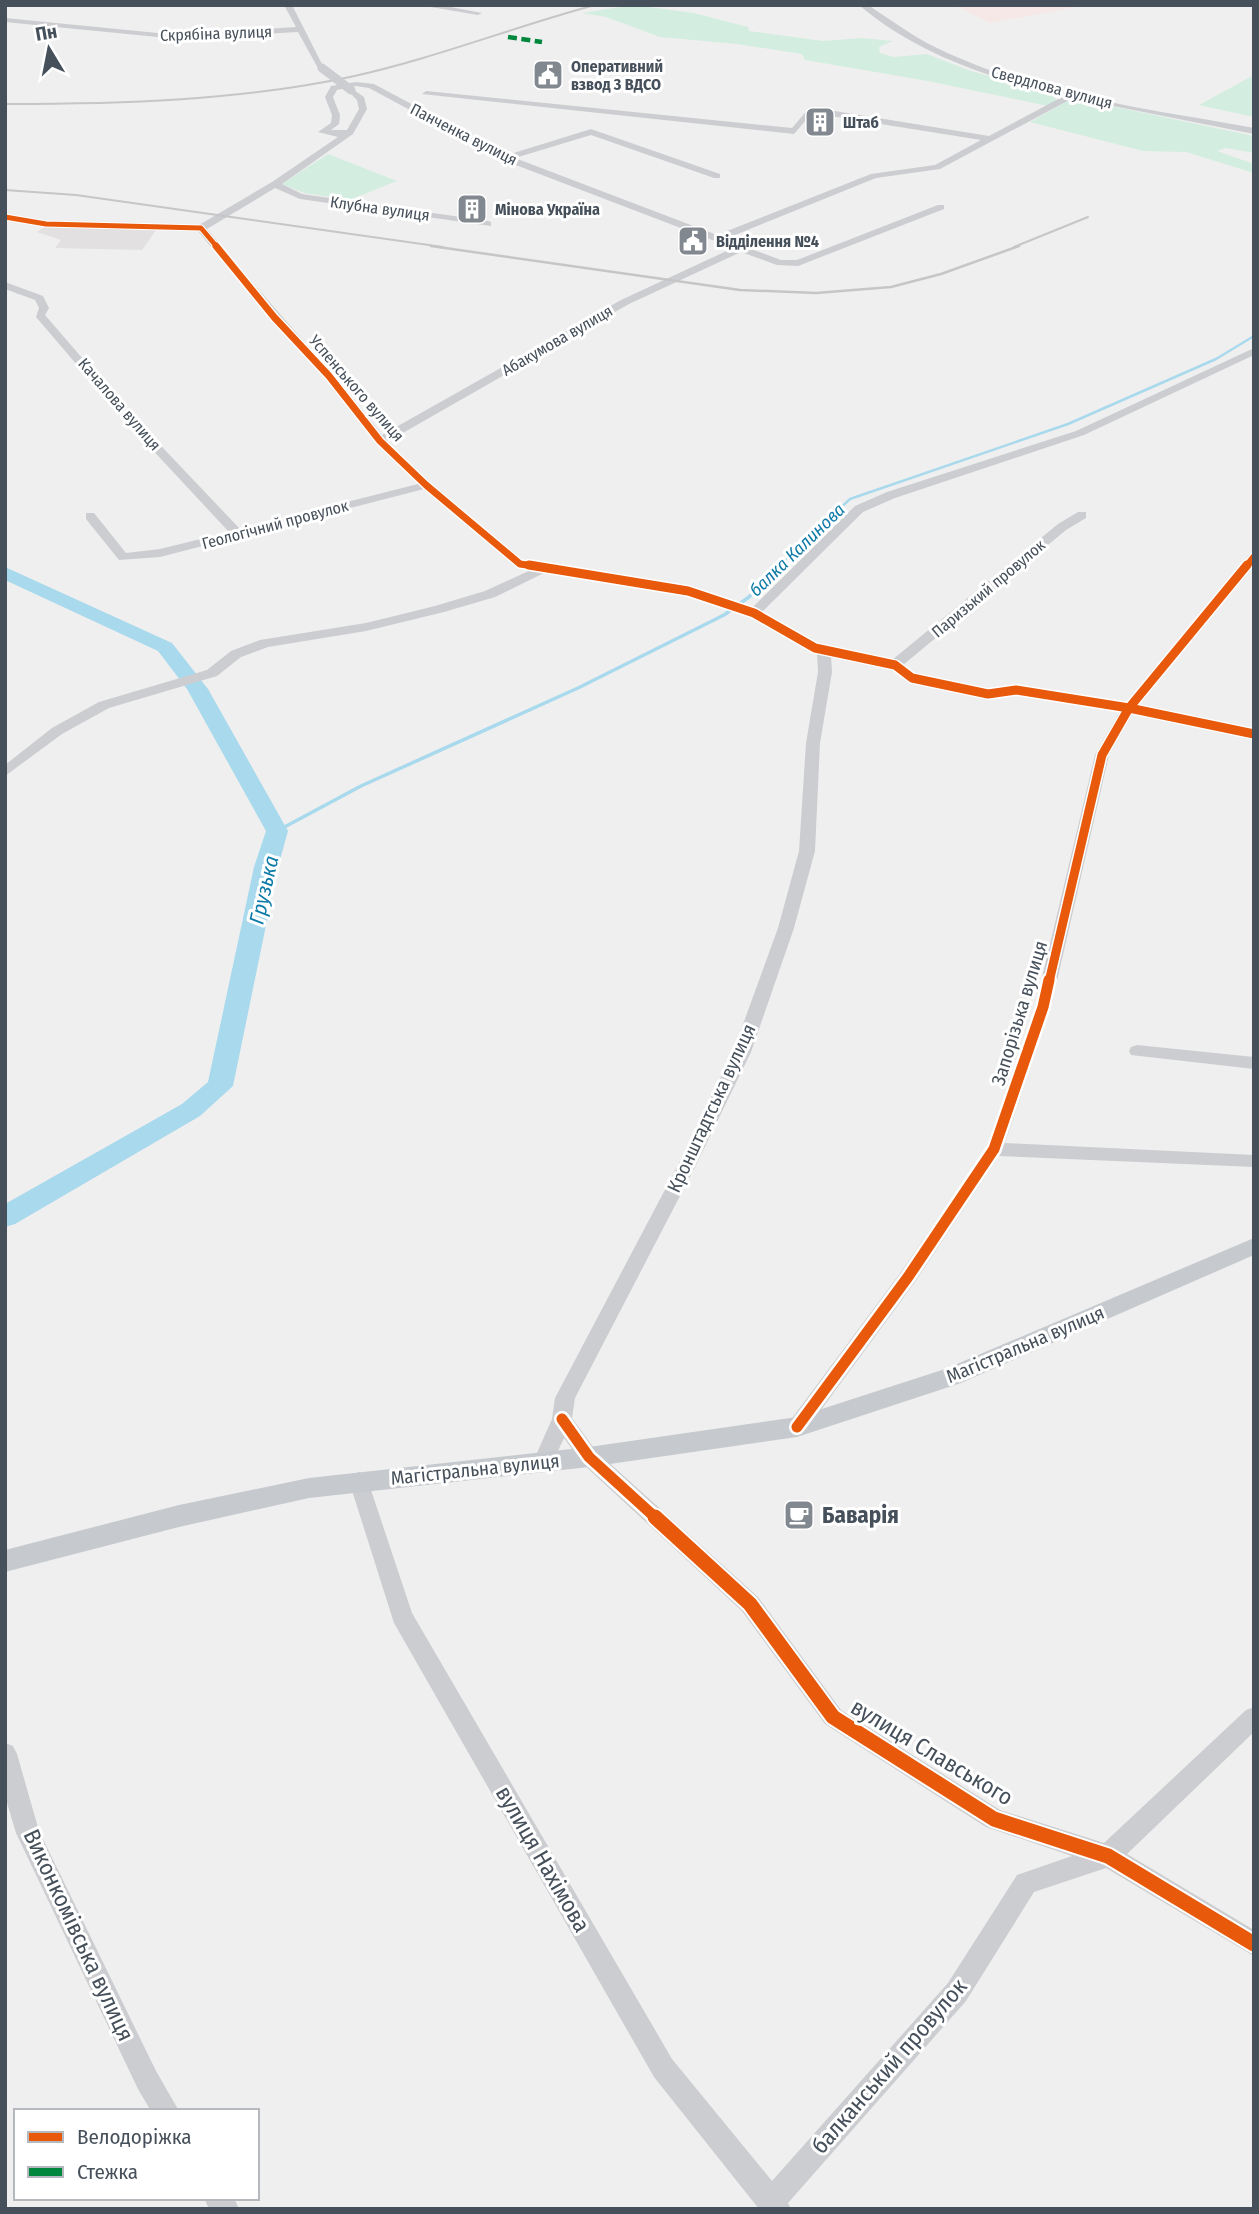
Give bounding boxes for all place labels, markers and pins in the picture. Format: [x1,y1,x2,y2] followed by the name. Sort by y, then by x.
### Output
[571,57,663,94] place label: Оперативний взвод 3 ВДСО
[531,58,565,92] public building icon: Оперативний взвод 3 ВДСО
[803,105,837,139] building icon: Штаб
[843,113,879,132] place label: Штаб
[455,192,489,226] building icon: Мінова Україна
[495,200,600,219] place label: Мінова Україна
[676,224,710,258] public building icon: Відділення №4
[716,232,819,251] place label: Відділення №4
[782,1498,816,1532] cafe icon: Баварія
[822,1501,899,1529] place label: Баварія

